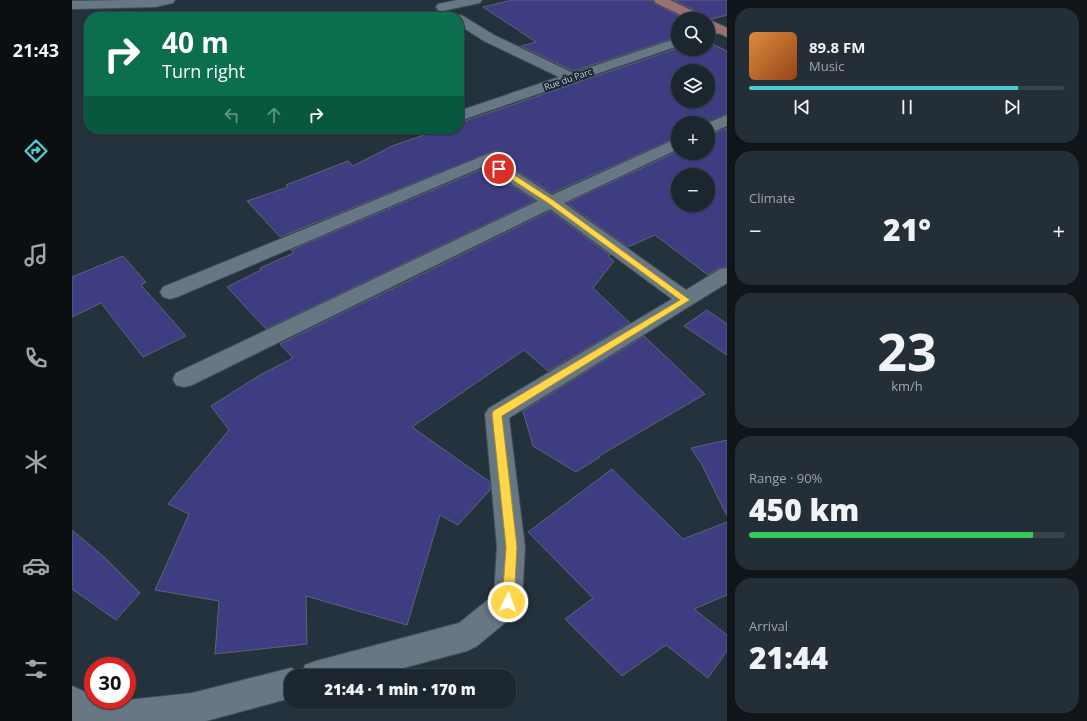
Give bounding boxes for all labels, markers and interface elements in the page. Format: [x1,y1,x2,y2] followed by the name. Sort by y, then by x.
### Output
[671,12,715,212] map controls
[671,12,715,56] button: search
[162,23,229,61] text: 40 m
[96,28,148,80] icon: right
[809,37,865,57] text: 89.8 FM
[13,38,59,62] text: 21:43
[809,57,844,75] text: Music
[162,59,245,83] text: Turn right
[542,64,595,93] street label: Rue du Parc
[671,64,715,108] button: layers
[791,96,813,118] icon: previous
[896,96,918,118] icon: pause
[1001,96,1023,118] icon: next
[221,104,243,126] icon: left
[263,104,285,126] icon: ahead
[305,104,327,126] icon: right
[671,116,715,160] button: +
[22,137,50,165] icon: directions
[482,152,516,186] pin
[488,158,510,180] icon: arrive
[671,168,715,212] button: −
[749,189,795,207] text: Climate
[883,209,931,250] text: 21°
[749,215,762,245] text: −
[1052,215,1065,245] text: +
[22,241,50,269] icon: music
[877,315,937,386] text: 23
[22,344,50,372] icon: phone
[891,377,923,395] text: km/h
[22,448,50,476] icon: climate
[749,469,822,487] text: Range · 90%
[749,489,859,530] text: 450 km
[22,552,50,580] icon: car
[487,581,529,623] position arrow
[749,617,788,635] text: Arrival
[749,637,828,678] text: 21:44
[22,655,50,683] icon: filters
[84,657,136,709] speed limit sign: 30
[324,679,476,699] text: 21:44 · 1 min · 170 m

